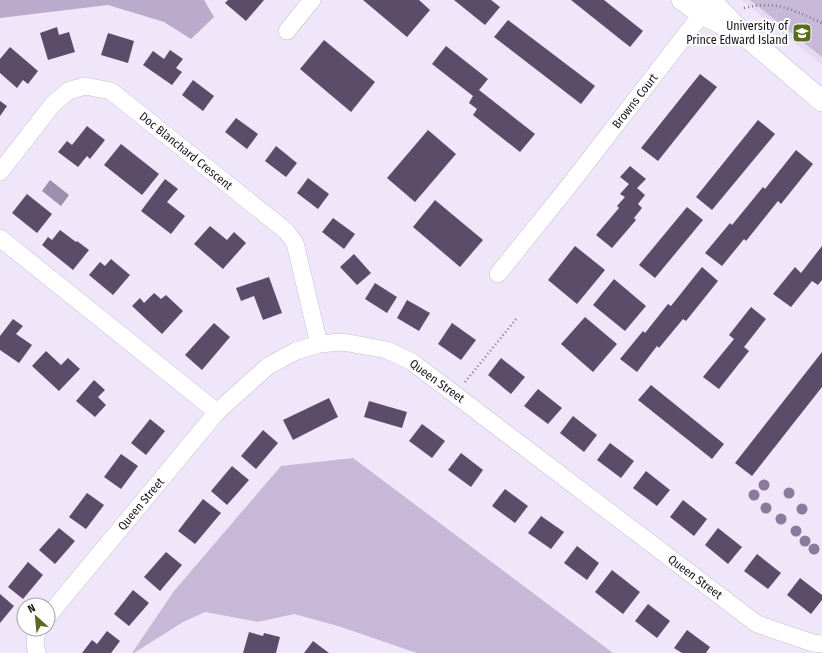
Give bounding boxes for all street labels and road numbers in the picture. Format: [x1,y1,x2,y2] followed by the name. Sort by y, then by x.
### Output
[609,71,661,131] street label: Browns Court
[137,109,235,193] street label: Doc Blanchard Crescent
[407,356,467,406] street label: Queen Street
[115,475,167,533] street label: Queen Street
[665,552,725,602] street label: Queen Street

